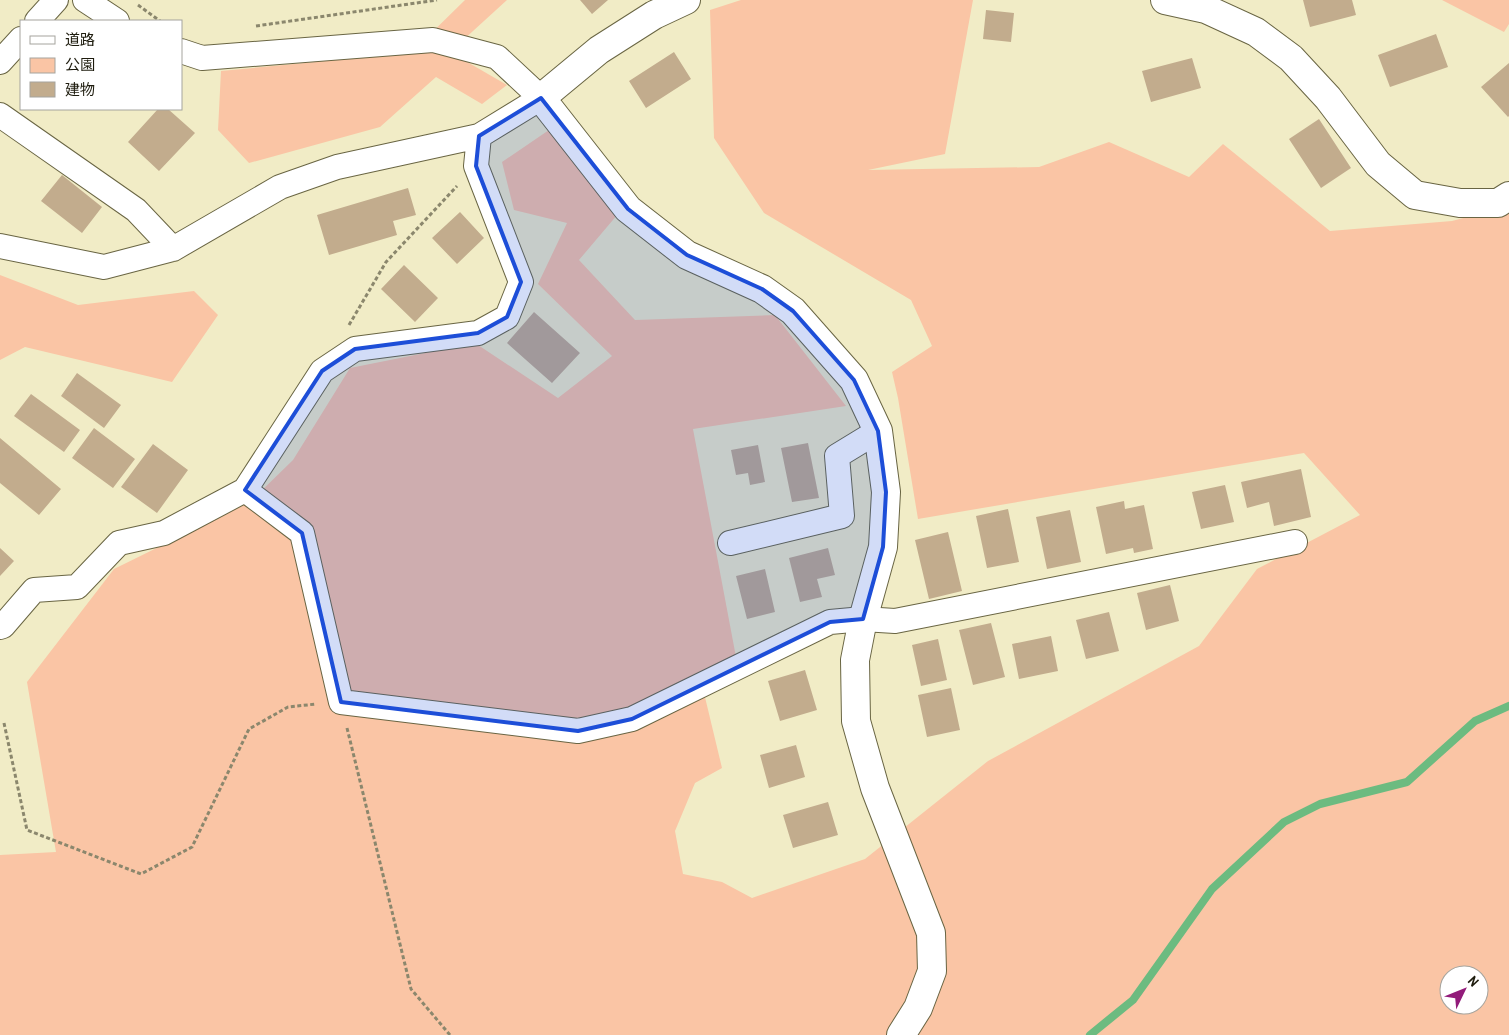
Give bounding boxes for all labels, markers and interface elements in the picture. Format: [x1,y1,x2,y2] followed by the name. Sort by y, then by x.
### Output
[20,20,182,110] legend
[65,29,95,50] text: 道路
[65,54,95,75] text: 公園
[65,79,95,100] text: 建物
[1439,965,1489,1015] north arrow
[1464,972,1483,990] text: N

